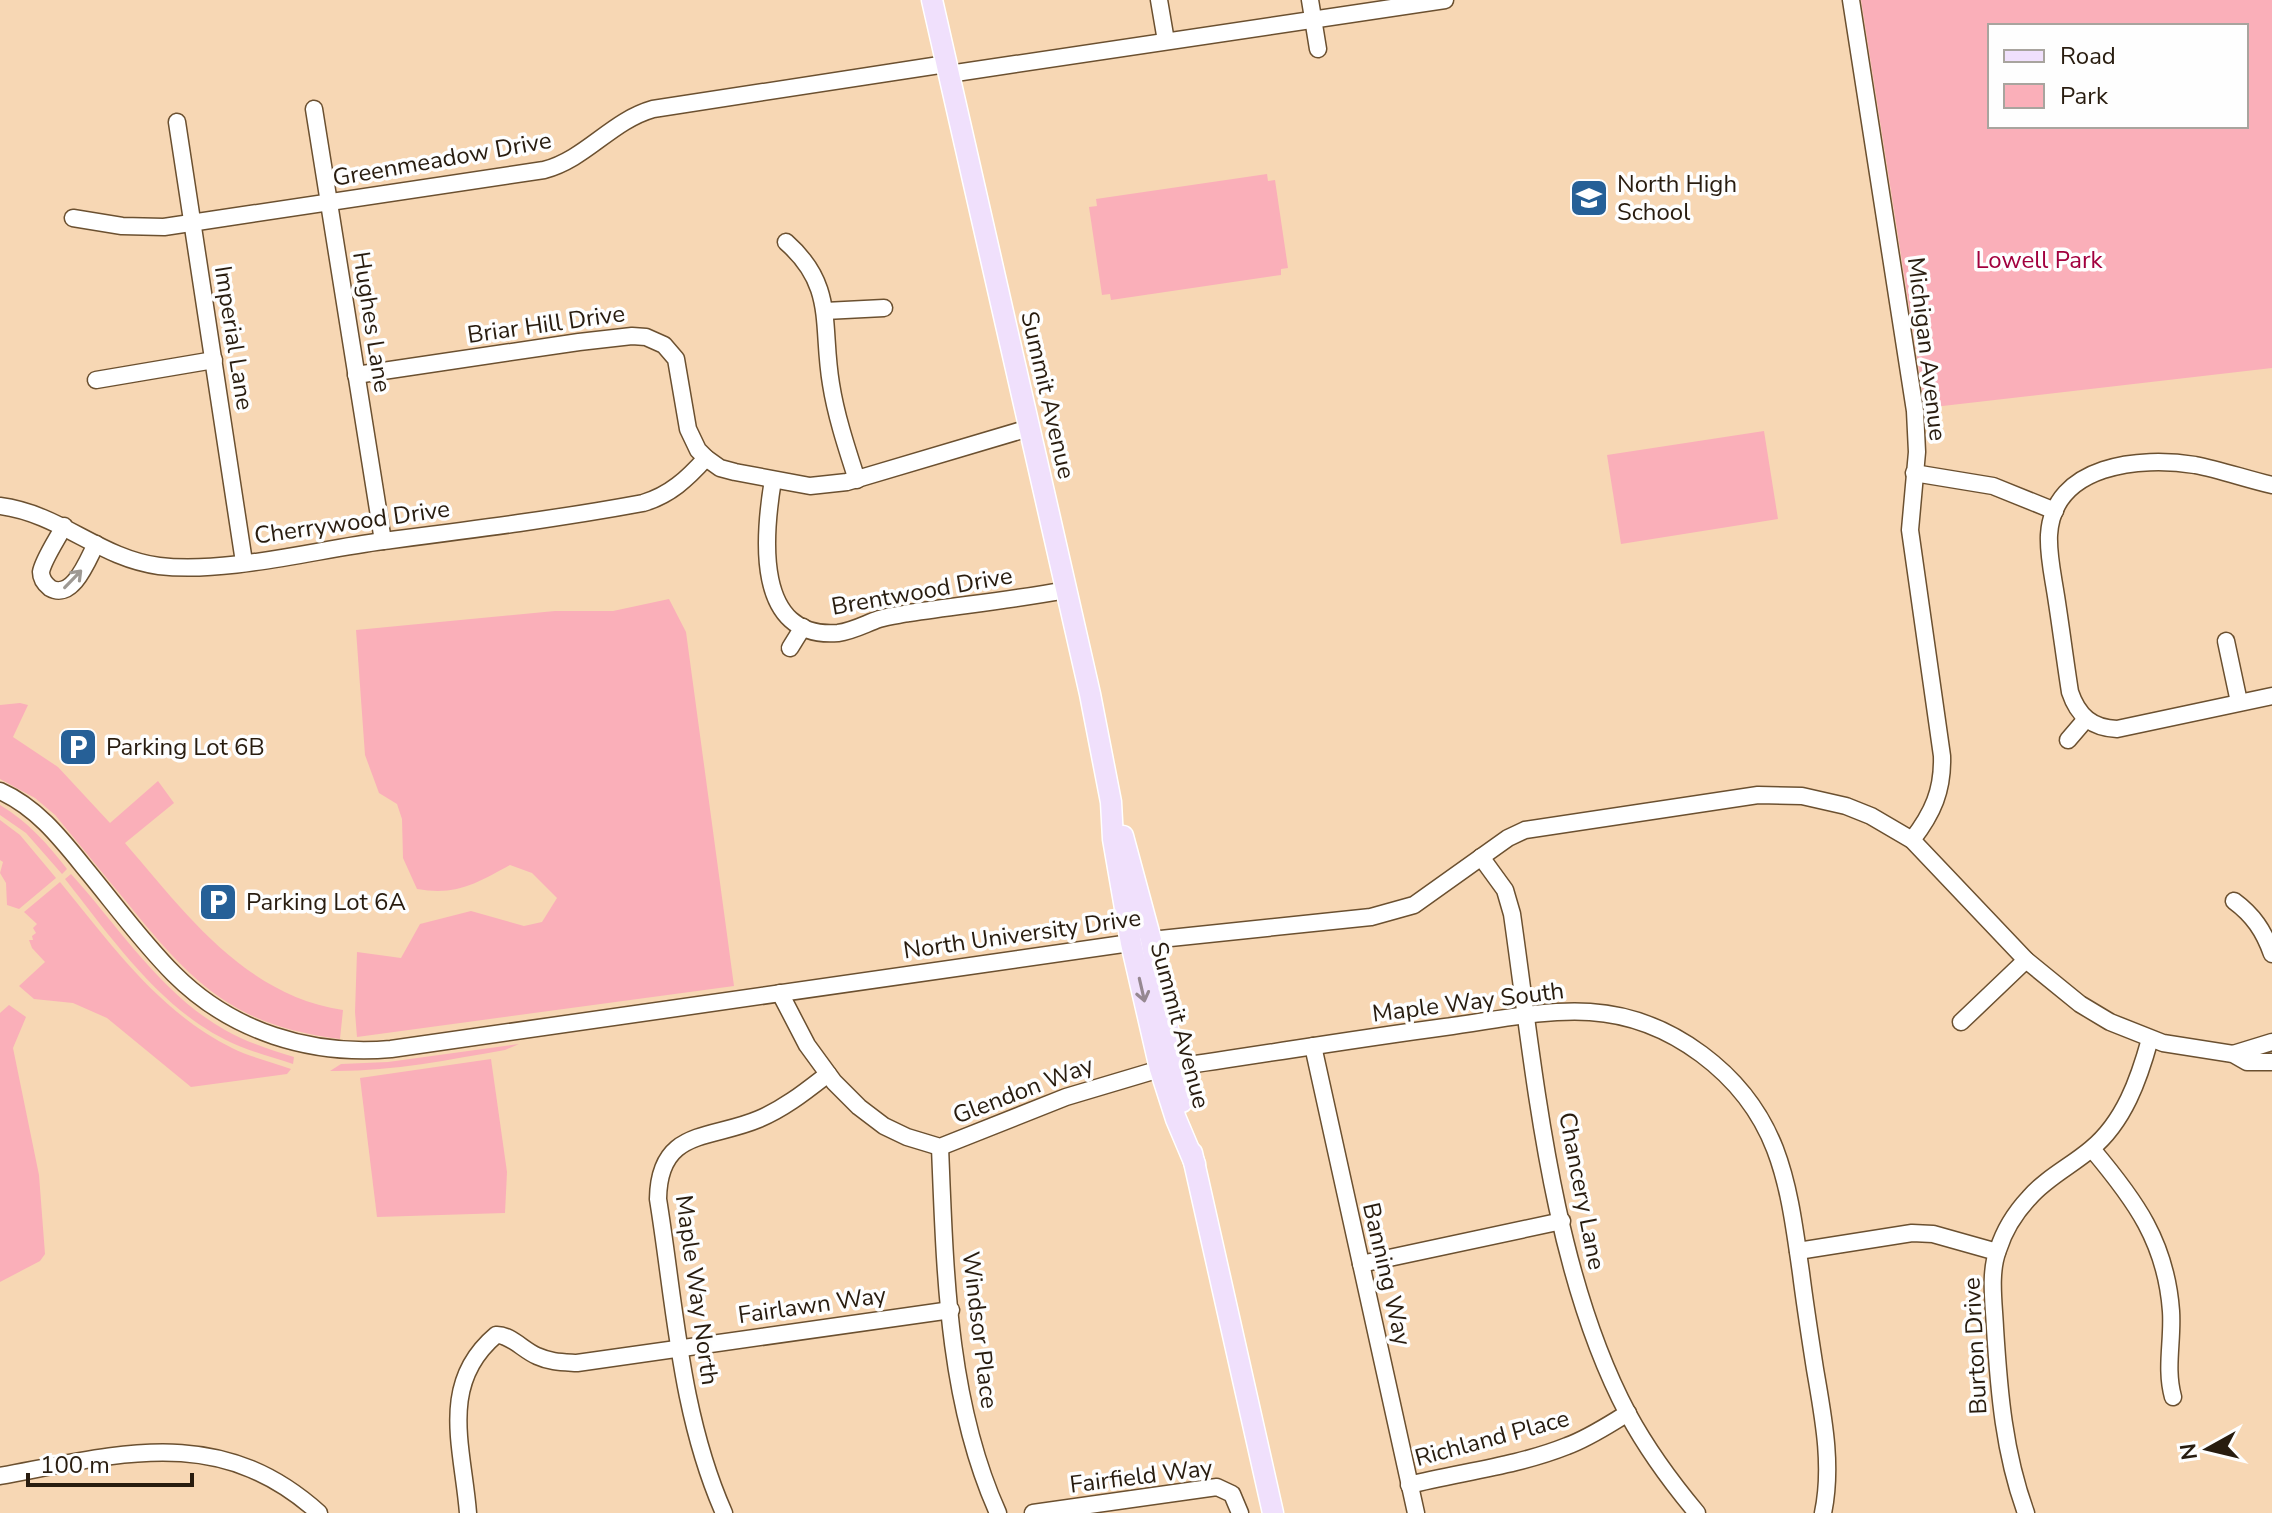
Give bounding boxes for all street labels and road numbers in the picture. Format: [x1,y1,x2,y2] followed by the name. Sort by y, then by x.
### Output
[330,124,554,194] street label: Greenmeadow Drive
[345,249,399,395] street label: Hughes Lane
[1900,255,1954,443] street label: Michigan Avenue
[207,264,261,412] street label: Imperial Lane
[465,297,627,351] street label: Briar Hill Drive
[1013,308,1083,482] street label: Summit Avenue
[252,492,452,552] street label: Cherrywood Drive
[829,559,1015,623] street label: Brentwood Drive
[901,901,1143,967] street label: North University Drive
[1142,938,1218,1112] street label: Summit Avenue
[1370,974,1566,1030] street label: Maple Way South
[948,1048,1098,1131] street label: Glendon Way
[1551,1110,1613,1272] street label: Chancery Lane
[668,1193,726,1387] street label: Maple Way North
[1355,1199,1419,1349] street label: Banning Way
[954,1250,1006,1410] street label: Windsor Place
[1955,1277,1995,1415] street label: Burton Drive
[736,1279,889,1331] street label: Fairlawn Way
[1411,1402,1573,1474] street label: Richland Place
[1068,1451,1215,1501] street label: Fairfield Way

